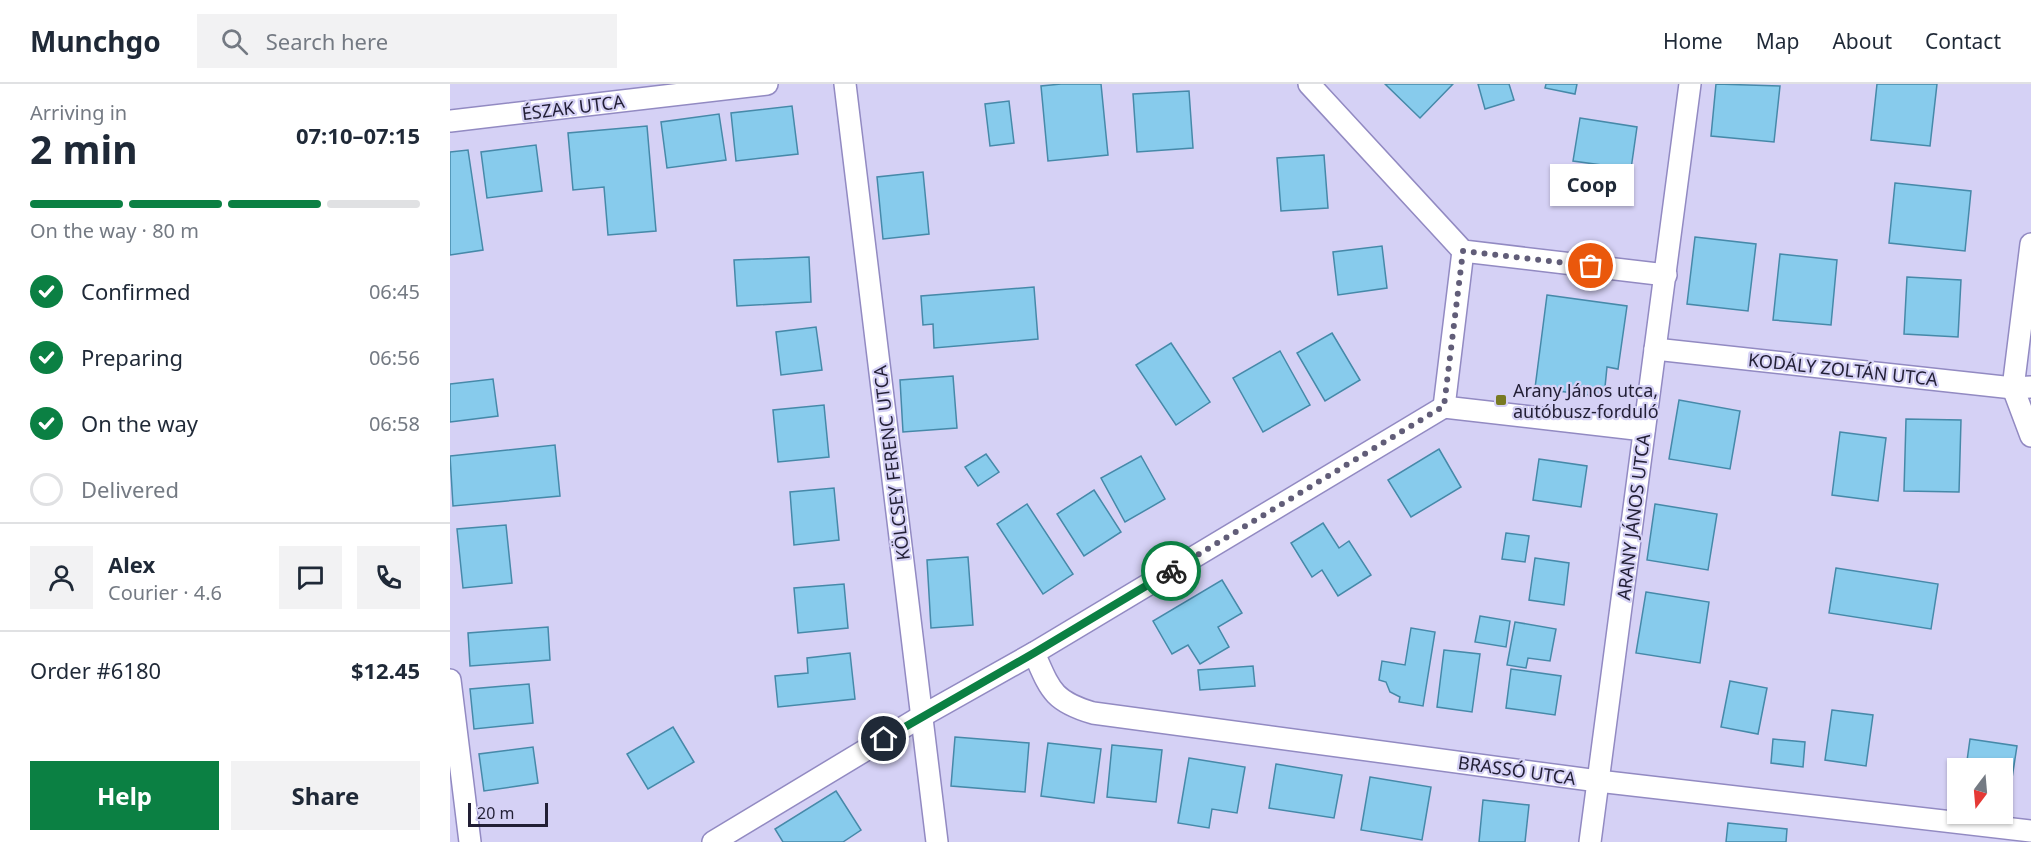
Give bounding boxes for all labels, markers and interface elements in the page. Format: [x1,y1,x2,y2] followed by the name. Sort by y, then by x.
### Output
[197,14,617,68] search box
[30,22,161,60] text: Munchgo
[218,25,251,58] icon: search
[266,26,388,56] text: Search here
[1663,27,1723,55] text: Home
[1756,27,1799,55] text: Map
[1832,27,1892,55] text: About
[1925,27,2001,55] text: Contact
[520,89,626,125] street label: ÉSZAK UTCA
[30,99,127,126] text: Arriving in
[296,120,420,150] text: 07:10–07:15
[30,122,137,175] text: 2 min
[1549,164,1633,206] callout: Coop
[1567,171,1617,198] text: Coop
[30,217,199,244] text: On the way · 80 m
[1565,240,1616,291] pin
[1574,249,1607,282] icon: bag
[30,275,63,308] icon: check
[81,276,191,306] text: Confirmed
[369,278,420,305] text: 06:45
[30,341,63,374] icon: check
[81,342,183,372] text: Preparing
[369,344,420,371] text: 06:56
[1747,347,1939,391] street label: KODÁLY ZOLTÁN UTCA
[867,364,915,562] street label: KÖLCSEY FERENC UTCA
[1513,378,1659,423] place label: Arany János utca, autóbusz-forduló
[1494,393,1508,407] marker: Arany János utca, autóbusz-forduló
[30,407,63,440] icon: check
[81,408,198,438] text: On the way
[369,410,420,437] text: 06:58
[1611,432,1655,601] street label: ARANY JÁNOS UTCA
[81,474,179,504] text: Delivered
[1141,541,1201,601] courier
[30,546,93,609] button: person
[279,546,342,609] button: chat
[357,546,420,609] button: phone
[108,549,155,579] text: Alex
[1155,555,1188,588] icon: bike
[108,579,222,606] text: Courier · 4.6
[30,655,161,685] text: Order #6180
[351,655,420,685] text: $12.45
[858,713,909,764] pin
[867,722,900,755] icon: home
[1457,750,1578,790] street label: BRASSÓ UTCA
[1947,758,2013,824] north arrow
[1947,758,2013,824] map controls
[30,761,219,830] button: Help
[231,761,420,830] button: Share
[468,800,548,828] scale bar
[477,802,514,824] text: 20 m

